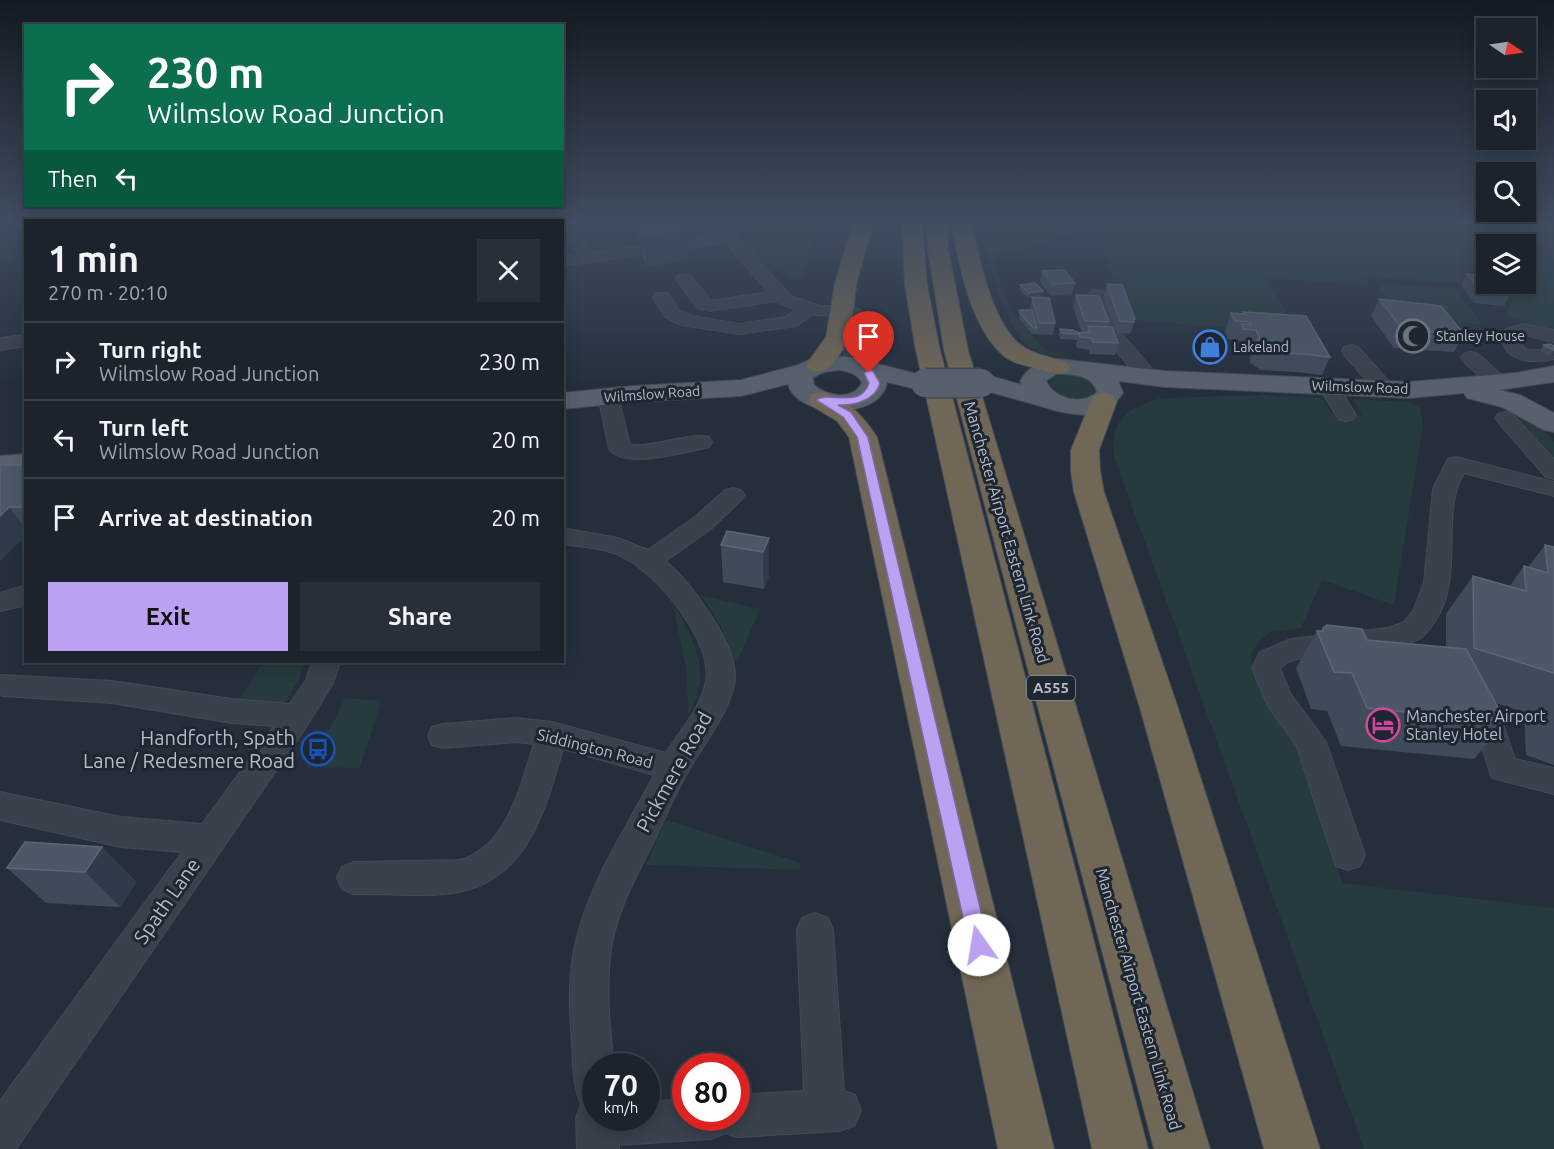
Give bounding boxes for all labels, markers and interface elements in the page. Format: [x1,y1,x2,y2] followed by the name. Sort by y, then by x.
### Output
[1476,18,1536,78] north arrow
[1476,18,1536,294] map controls
[48,48,126,126] icon: right
[147,49,264,96] text: 230 m
[1476,90,1536,150] button: sound
[147,98,445,128] text: Wilmslow Road Junction
[110,162,143,195] icon: left
[1476,162,1536,222] button: search
[48,166,98,191] text: Then
[1476,234,1536,294] button: layers
[48,238,139,279] text: 1 min
[477,239,540,302] button: close
[48,281,168,304] text: 270 m · 20:10
[843,311,894,373] pin
[1395,318,1431,354] mosque icon: Stanley House
[852,320,885,353] icon: arrive
[1436,328,1525,344] place label: Stanley House
[1192,329,1228,365] shop icon: Lakeland
[99,337,201,362] text: Turn right
[1233,339,1289,355] place label: Lakeland
[48,345,81,378] icon: right
[479,349,540,374] text: 230 m
[99,362,319,385] text: Wilmslow Road Junction
[1311,377,1409,397] street label: Wilmslow Road
[603,383,701,405] street label: Wilmslow Road
[961,399,1053,665] street label: Manchester Airport Eastern Link Road
[99,415,189,440] text: Turn left
[48,423,81,456] icon: left
[491,427,540,452] text: 20 m
[99,440,319,463] text: Wilmslow Road Junction
[48,501,81,534] icon: arrive
[99,505,313,530] text: Arrive at destination
[491,505,540,530] text: 20 m
[48,582,288,651] button: Exit
[300,582,540,651] button: Share
[1027,676,1075,700] road number: A555
[1365,707,1401,743] hotel icon: Manchester Airport Stanley Hotel
[1406,707,1547,743] place label: Manchester Airport Stanley Hotel
[631,708,716,836] street label: Pickmere Road
[535,725,655,771] street label: Siddington Road
[83,726,295,772] place label: Handforth, Spath Lane / Redesmere Road
[300,731,336,767] bus stop icon: Handforth, Spath Lane / Redesmere Road
[129,853,204,948] street label: Spath Lane
[1093,866,1185,1132] street label: Manchester Airport Eastern Link Road
[947,913,1011,977] position arrow
[672,1053,750,1131] speed limit sign: 80
[604,1068,638,1102] text: 70
[604,1099,638,1116] text: km/h

